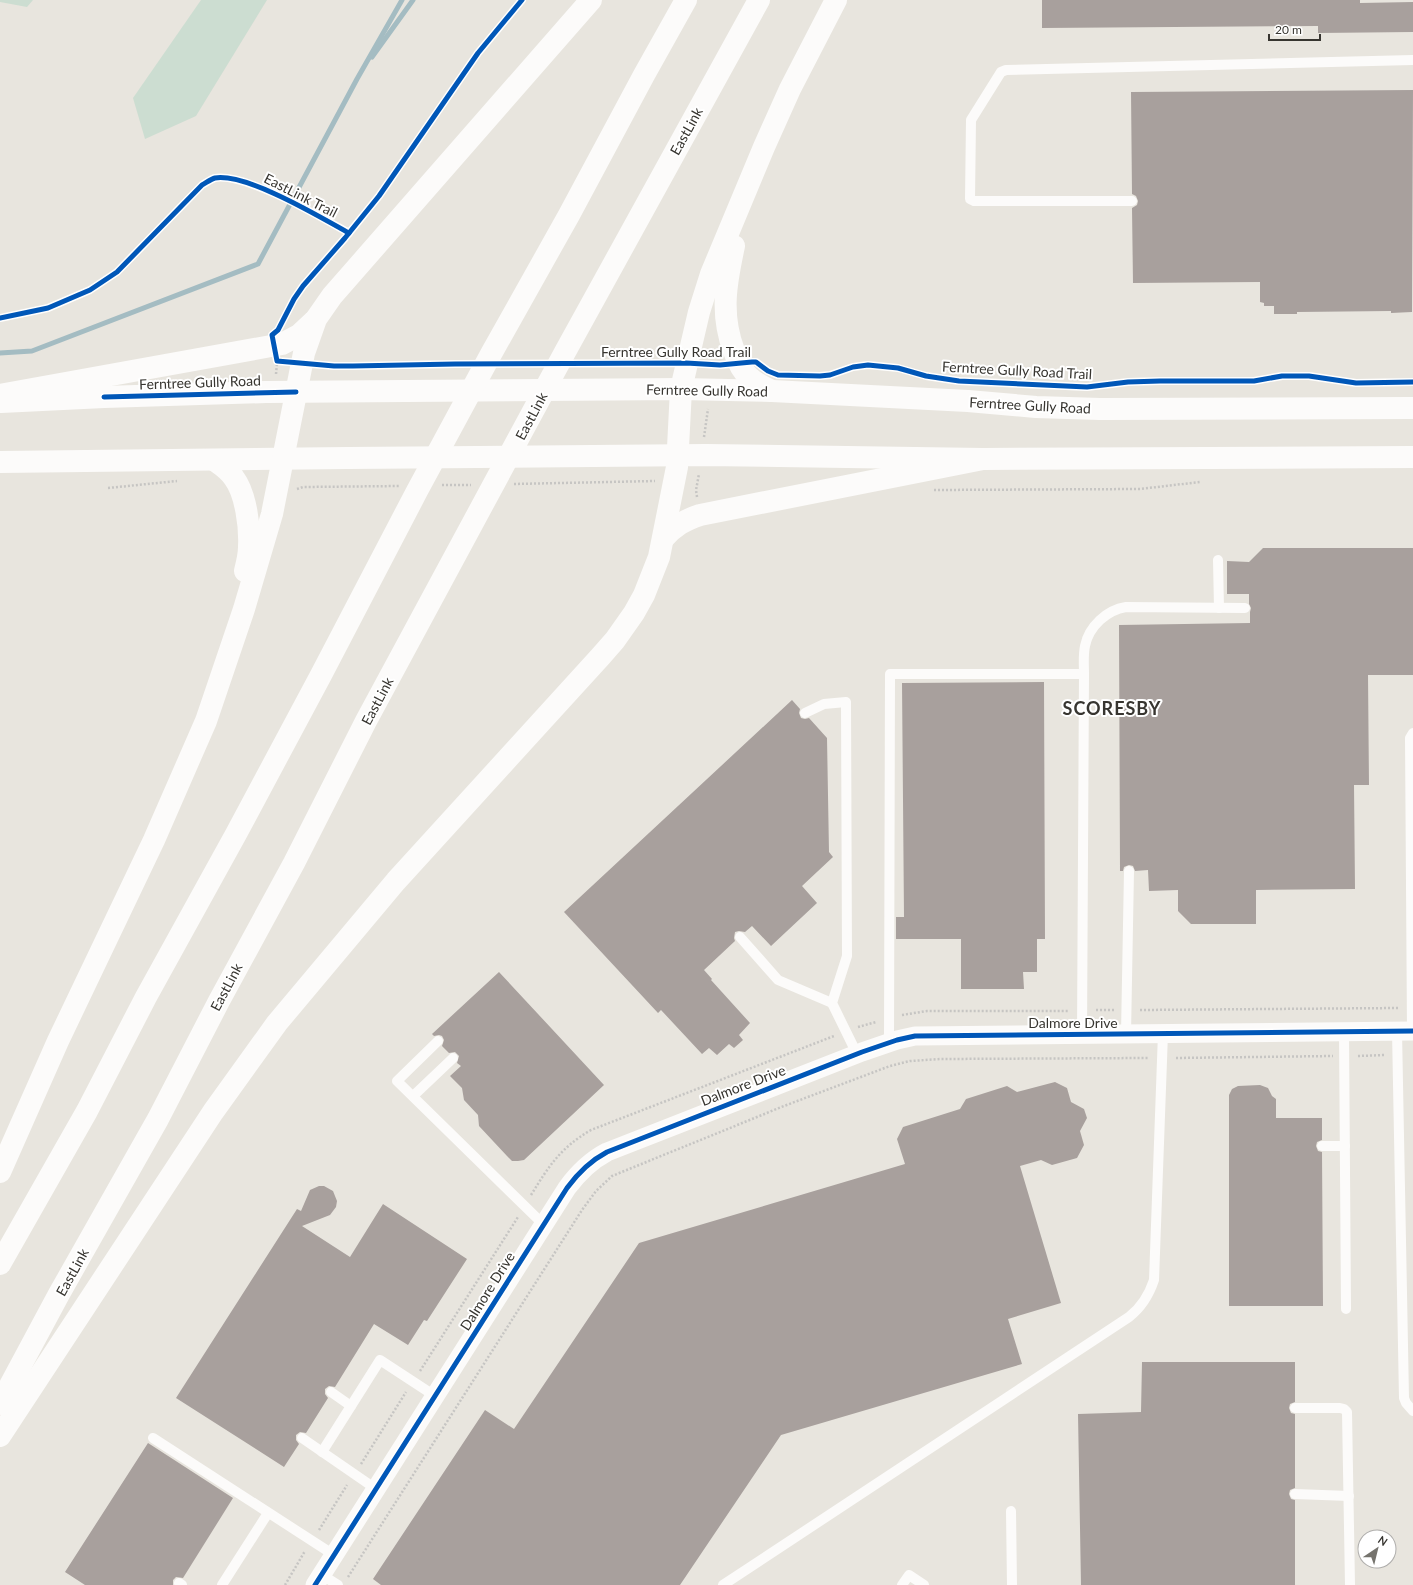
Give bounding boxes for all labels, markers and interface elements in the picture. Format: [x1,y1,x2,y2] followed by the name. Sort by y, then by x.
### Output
[1269,16,1320,42] scale bar
[1275,22,1302,37] text: 20 m
[666,104,706,158] street label: EastLink
[261,169,341,221] street label: EastLink Trail
[601,343,751,360] street label: Ferntree Gully Road Trail
[942,358,1092,382] street label: Ferntree Gully Road Trail
[139,371,261,393] street label: Ferntree Gully Road
[646,380,768,400] street label: Ferntree Gully Road
[511,388,551,443] street label: EastLink
[969,393,1091,417] street label: Ferntree Gully Road
[357,673,397,728] street label: EastLink
[1063,697,1161,719] district label: SCORESBY
[206,959,246,1014] street label: EastLink
[1028,1014,1118,1031] street label: Dalmore Drive
[698,1061,788,1109] street label: Dalmore Drive
[52,1245,92,1299] street label: EastLink
[456,1249,518,1333] street label: Dalmore Drive
[1357,1529,1397,1569] north arrow
[1376,1533,1390,1548] text: N

